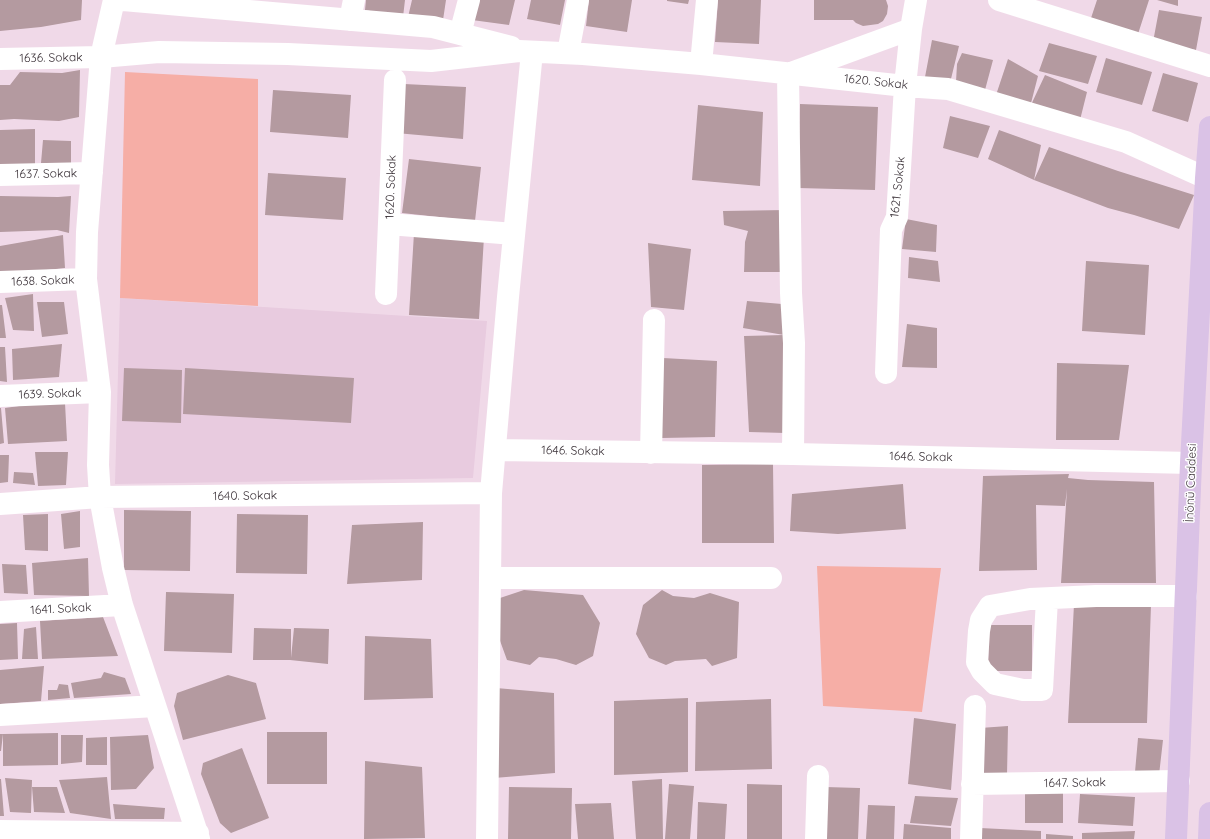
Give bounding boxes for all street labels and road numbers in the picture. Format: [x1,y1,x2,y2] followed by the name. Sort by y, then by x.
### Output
[19,50,83,66] street label: 1636. Sokak
[843,71,909,93] street label: 1620. Sokak
[383,155,399,219] street label: 1620. Sokak
[888,156,908,218] street label: 1621. Sokak
[15,166,77,182] street label: 1637. Sokak
[11,273,75,289] street label: 1638. Sokak
[18,386,82,402] street label: 1639. Sokak
[541,443,605,459] street label: 1646. Sokak
[1182,443,1200,523] street label: İnönü Caddesi
[889,449,953,465] street label: 1646. Sokak
[213,488,277,504] street label: 1640. Sokak
[30,600,92,618] street label: 1641. Sokak
[1044,775,1106,791] street label: 1647. Sokak

